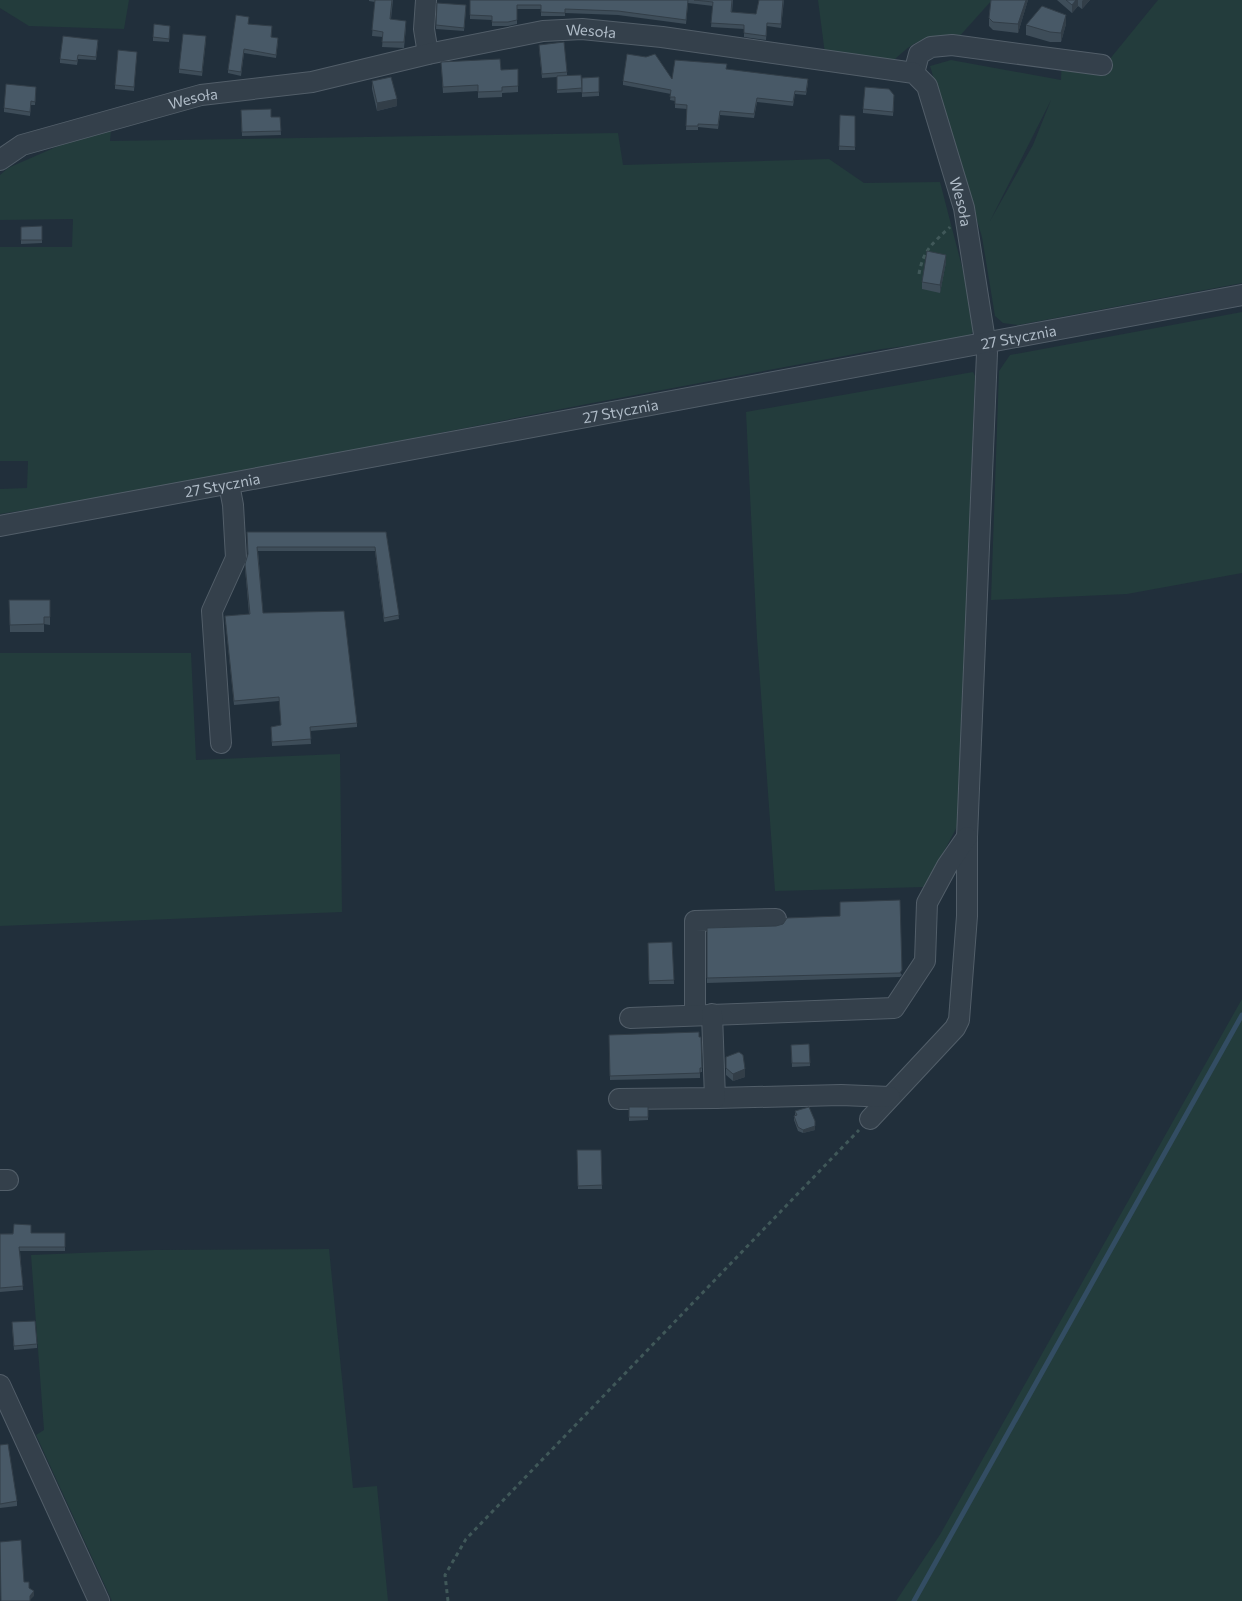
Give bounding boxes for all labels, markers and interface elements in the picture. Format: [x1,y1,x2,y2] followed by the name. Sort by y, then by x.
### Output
[565,20,617,41] street label: Wesoła
[166,84,219,113] street label: Wesoła
[946,175,976,228] street label: Wesoła
[979,321,1058,352] street label: 27 Stycznia
[581,395,660,426] street label: 27 Stycznia
[183,469,261,501] street label: 27 Stycznia

